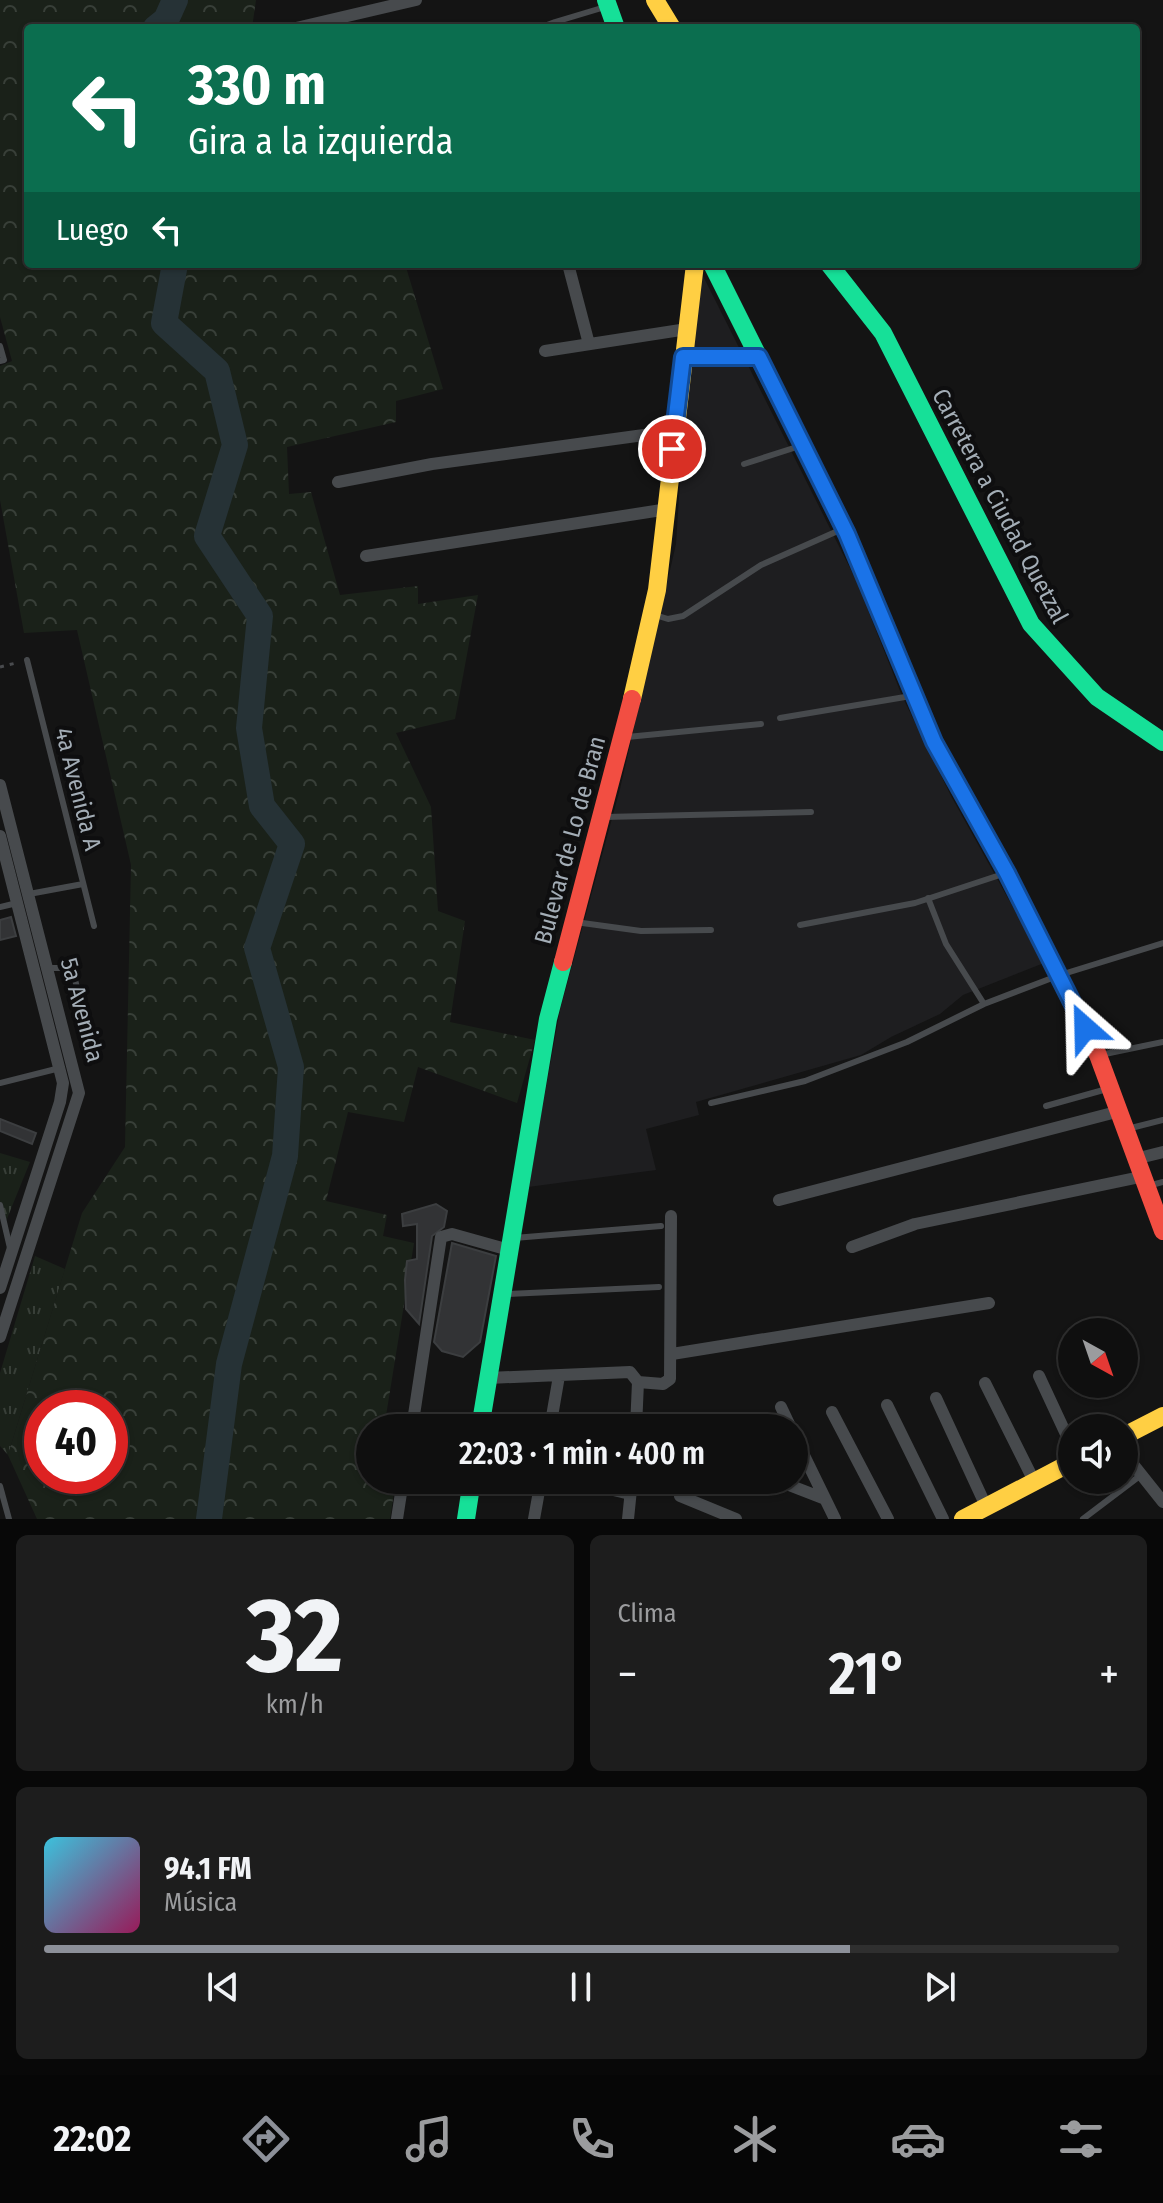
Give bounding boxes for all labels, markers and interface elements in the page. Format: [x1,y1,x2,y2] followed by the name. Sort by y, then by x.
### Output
[188,52,326,119] text: 330 m
[56,56,160,160] icon: left
[188,120,453,164] text: Gira a la izquierda
[145,208,189,252] icon: left
[56,212,129,248] text: Luego
[926,384,1074,628] street label: Carretera a Ciudad Quetzal
[638,415,706,483] pin
[650,427,694,471] icon: arrive
[49,725,107,854] street label: 4a Avenida A
[529,733,611,947] street label: Bulevar de Lo de Bran
[55,955,109,1065] street label: 5a Avenida
[1043,986,1127,1070] position arrow
[1058,1318,1138,1398] north arrow
[1058,1318,1138,1494] map controls
[24,1390,128,1494] speed limit sign: 40
[1058,1414,1138,1494] button: sound
[459,1436,705,1472] text: 22:03 · 1 min · 400 m
[246,1574,343,1699] text: 32
[618,1598,677,1629] text: Clima
[828,1638,908,1710] text: 21°
[618,1648,637,1701] text: −
[1099,1648,1119,1701] text: +
[266,1689,324,1720] text: km/h
[164,1851,252,1887] text: 94.1 FM
[164,1887,237,1918] text: Música
[201,1965,245,2009] icon: previous
[559,1965,603,2009] icon: pause
[918,1965,962,2009] icon: next
[238,2111,294,2167] icon: directions
[401,2111,457,2167] icon: music
[564,2111,620,2167] icon: phone
[727,2111,783,2167] icon: climate
[890,2111,946,2167] icon: car
[1053,2111,1109,2167] icon: filters
[54,2117,131,2161] text: 22:02

